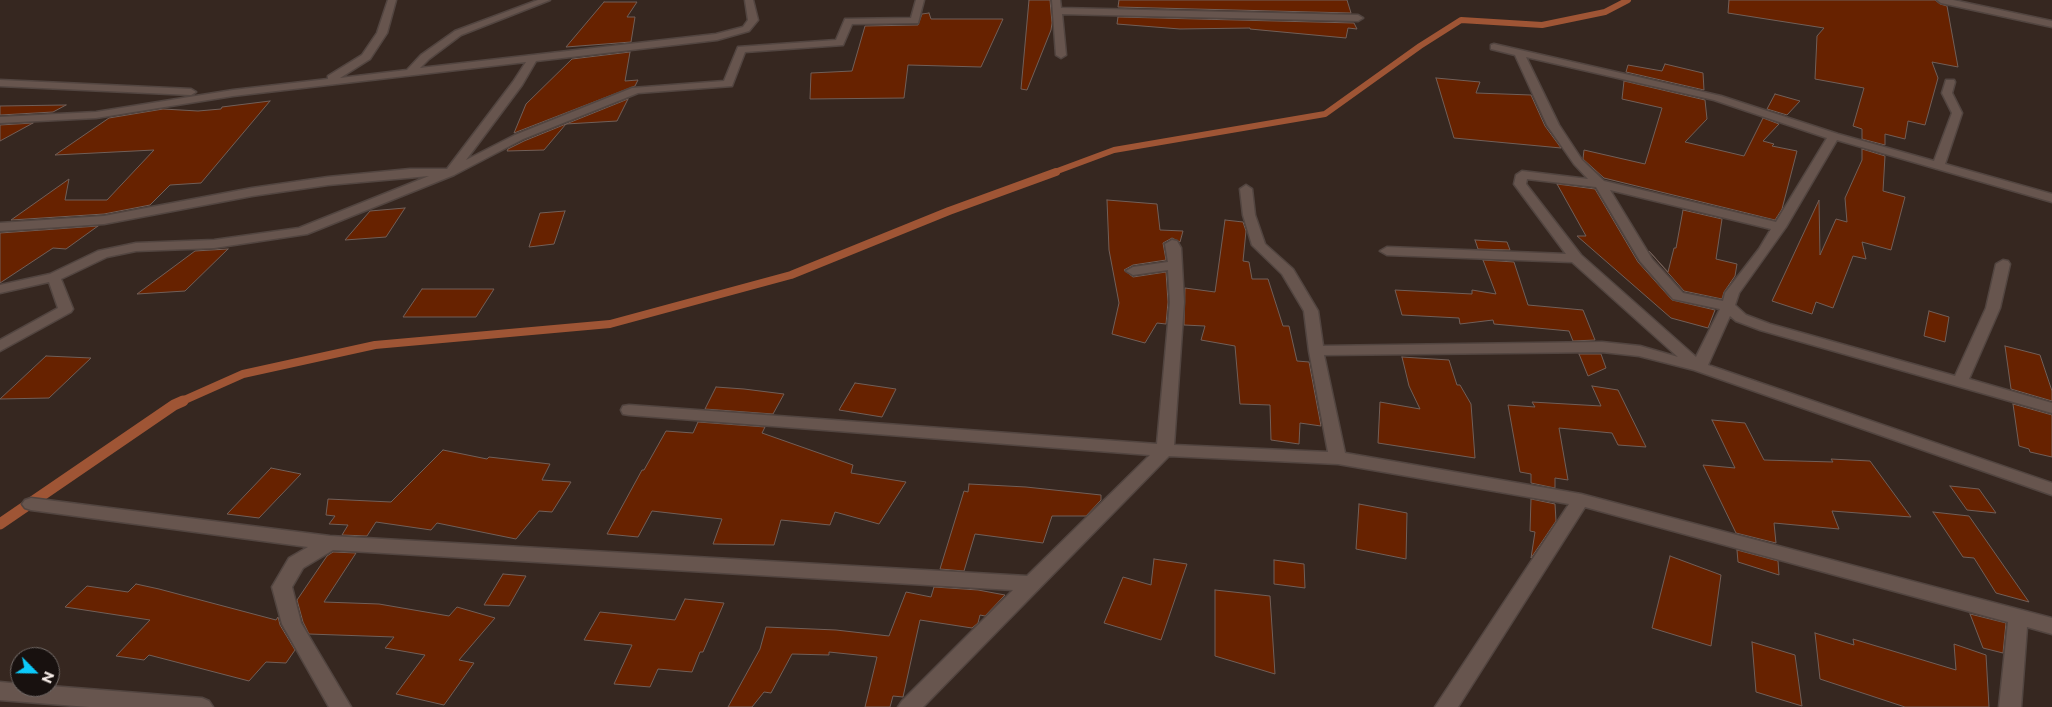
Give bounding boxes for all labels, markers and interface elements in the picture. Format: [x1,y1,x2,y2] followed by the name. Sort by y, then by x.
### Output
[10,647,60,697] north arrow
[37,669,58,686] text: N

